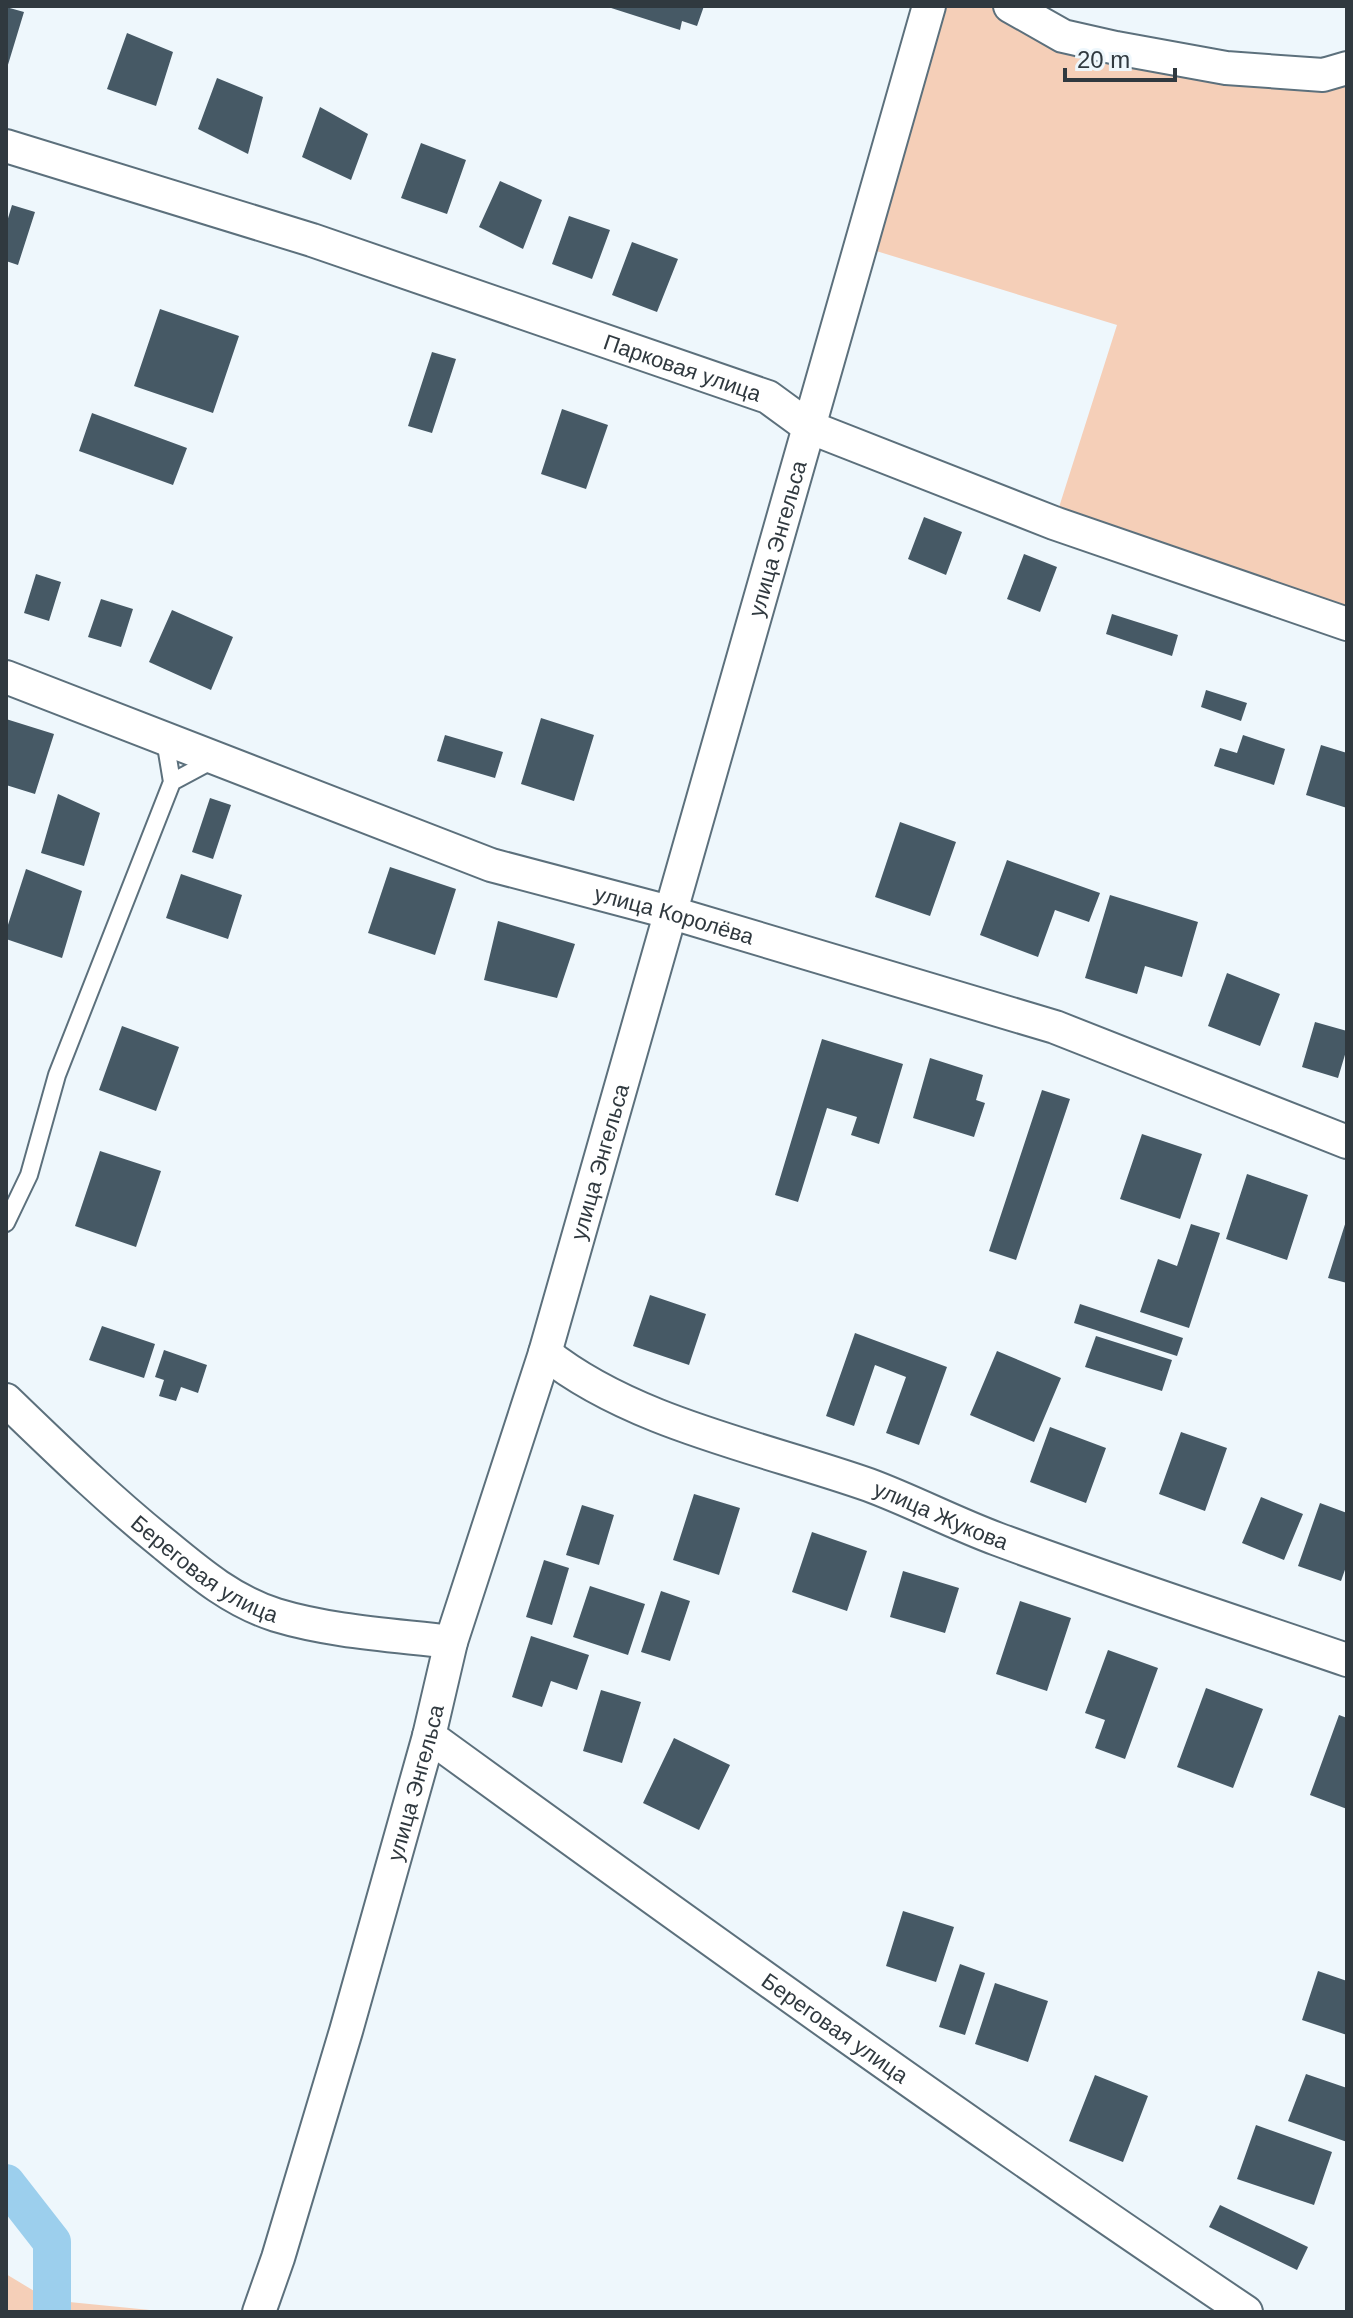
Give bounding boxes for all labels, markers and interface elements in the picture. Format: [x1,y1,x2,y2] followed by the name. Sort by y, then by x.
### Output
[1065,32,1175,82] scale bar
[1077,46,1130,73] text: 20 m
[601,329,765,406] street label: Парковая улица
[743,457,812,620] street label: улица Энгельса
[592,880,758,949] street label: улица Королёва
[565,1080,634,1243] street label: улица Энгельса
[870,1476,1012,1555] street label: улица Жукова
[126,1510,282,1628] street label: Береговая улица
[382,1701,449,1864] street label: улица Энгельса
[757,1967,914,2088] street label: Береговая улица

